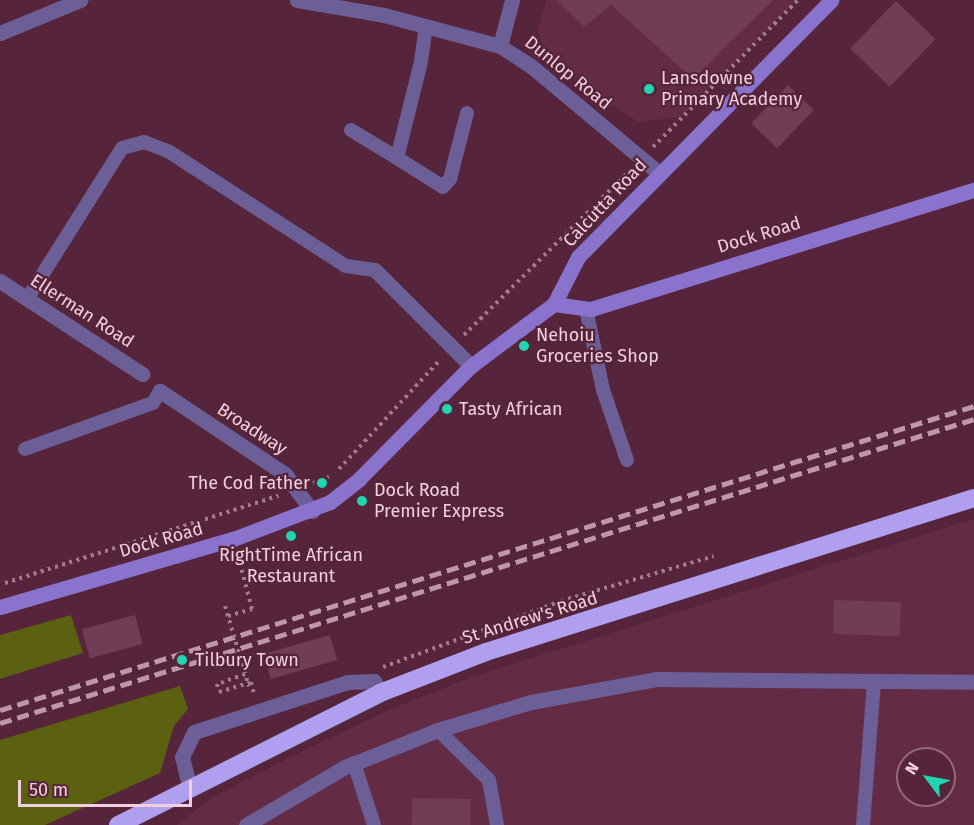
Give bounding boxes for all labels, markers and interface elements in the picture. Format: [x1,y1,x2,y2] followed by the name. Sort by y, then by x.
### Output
[520,31,616,115] street label: Dunlop Road
[661,68,802,110] place label: Lansdowne Primary Academy
[642,82,656,96] marker: Lansdowne Primary Academy
[559,154,651,252] street label: Calcutta Road
[715,212,803,258] street label: Dock Road
[26,270,138,352] street label: Ellerman Road
[536,325,659,368] place label: Nehoiu Groceries Shop
[517,339,531,353] marker: Nehoiu Groceries Shop
[213,398,291,460] street label: Broadway
[459,398,563,420] place label: Tasty African
[440,402,454,416] marker: Tasty African
[188,472,310,494] place label: The Cod Father
[315,476,329,490] marker: The Cod Father
[374,480,504,522] place label: Dock Road Premier Express
[355,494,369,508] marker: Dock Road Premier Express
[117,518,205,562] street label: Dock Road
[284,529,298,543] marker: RightTime African Restaurant
[219,545,363,588] place label: RightTime African Restaurant
[460,587,600,649] street label: St Andrew's Road
[195,649,299,671] place label: Tilbury Town
[173,651,191,669] marker: Tilbury Town
[896,747,956,807] north arrow
[901,759,923,778] text: N
[21,768,195,806] scale bar
[29,779,68,801] text: 50 m

